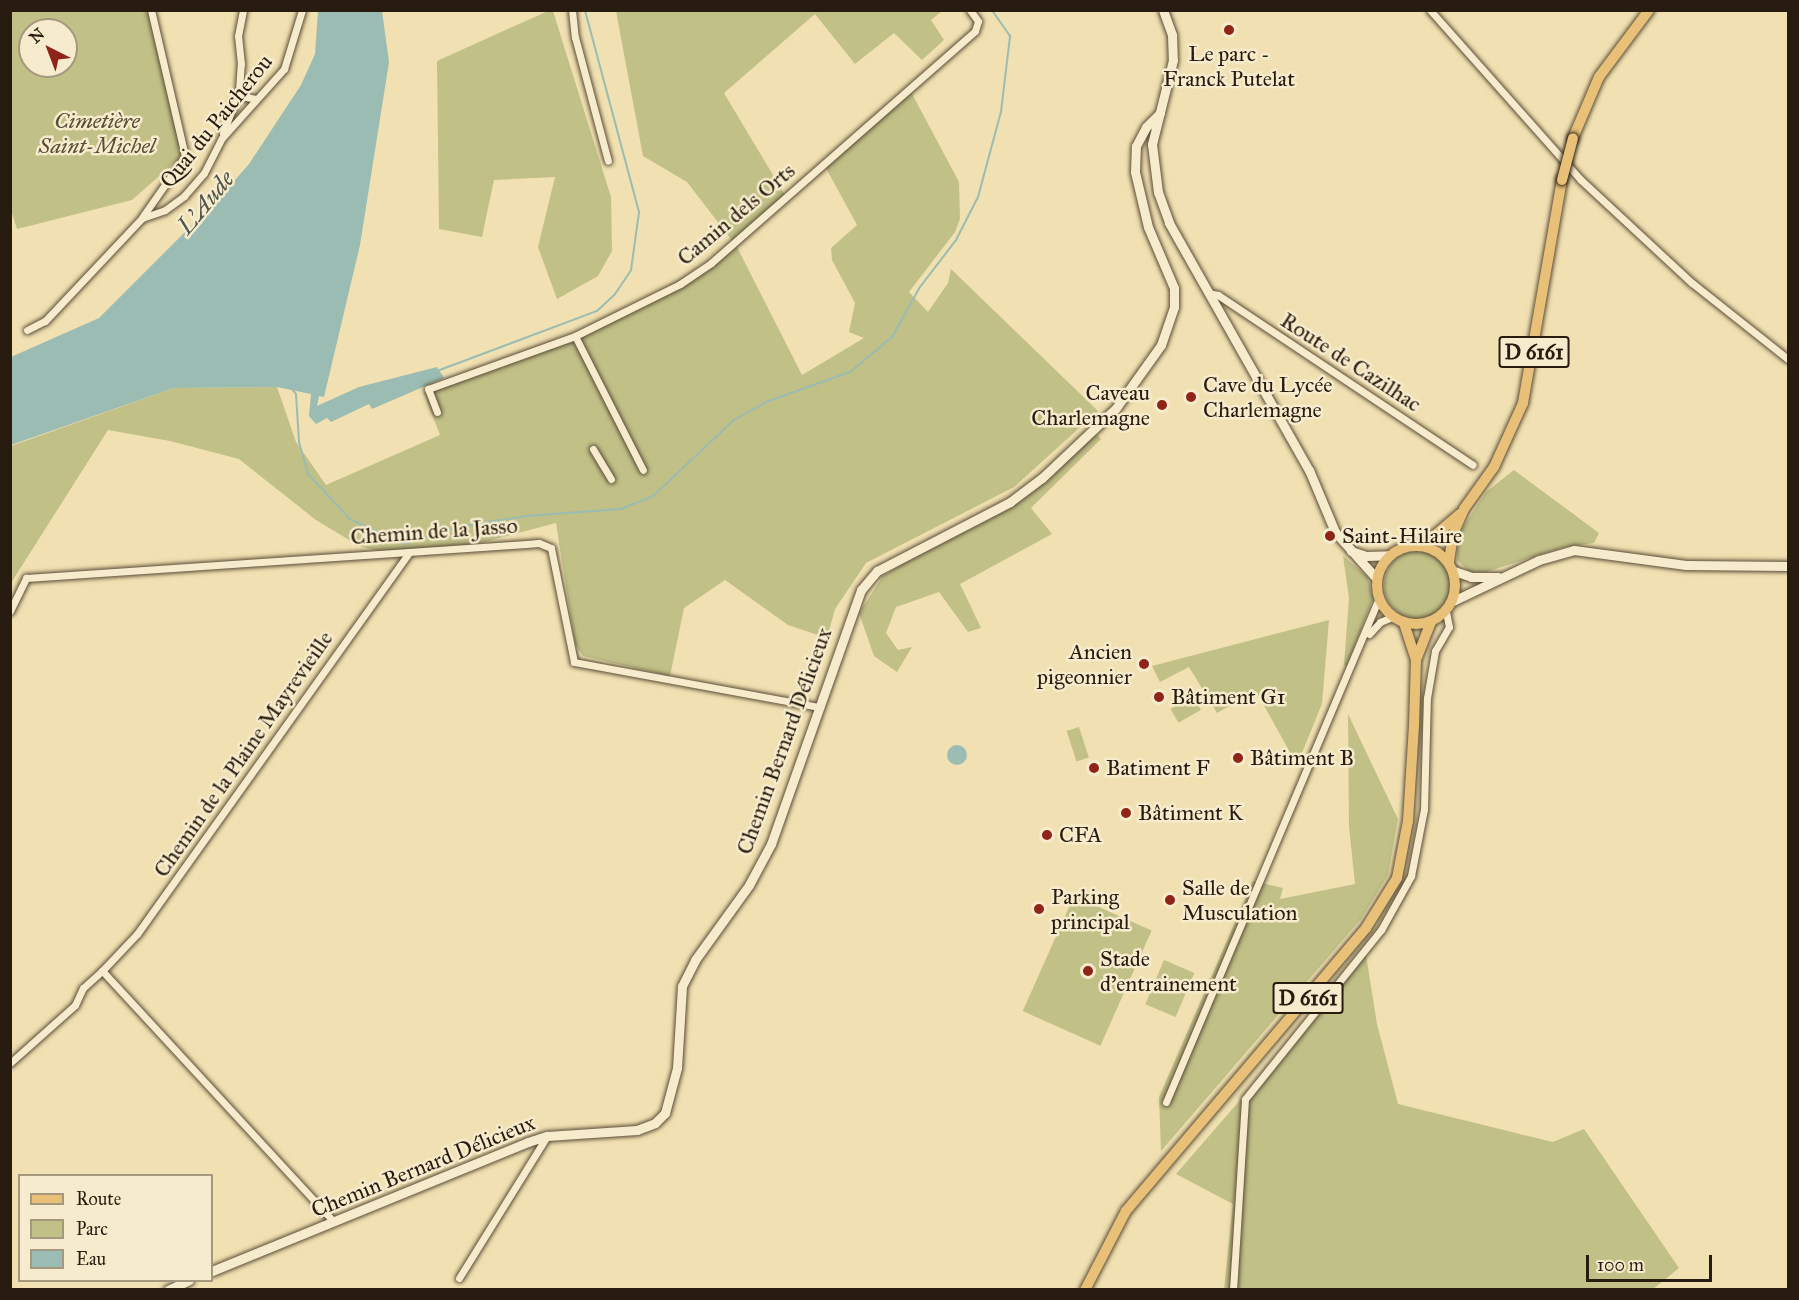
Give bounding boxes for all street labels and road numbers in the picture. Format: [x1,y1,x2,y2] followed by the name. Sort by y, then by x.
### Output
[154,49,278,193] street label: Quai du Paicherou
[672,157,800,271] street label: Camin dels Orts
[1276,307,1426,417] street label: Route de Cazilhac
[1498,334,1570,370] road number: D 6161
[350,512,518,550] street label: Chemin de la Jasso
[731,624,837,858] street label: Chemin Bernard Délicieux
[148,626,338,882] street label: Chemin de la Plaine Mayrevieille
[1272,980,1344,1016] road number: D 6161
[307,1109,539,1223] street label: Chemin Bernard Délicieux

